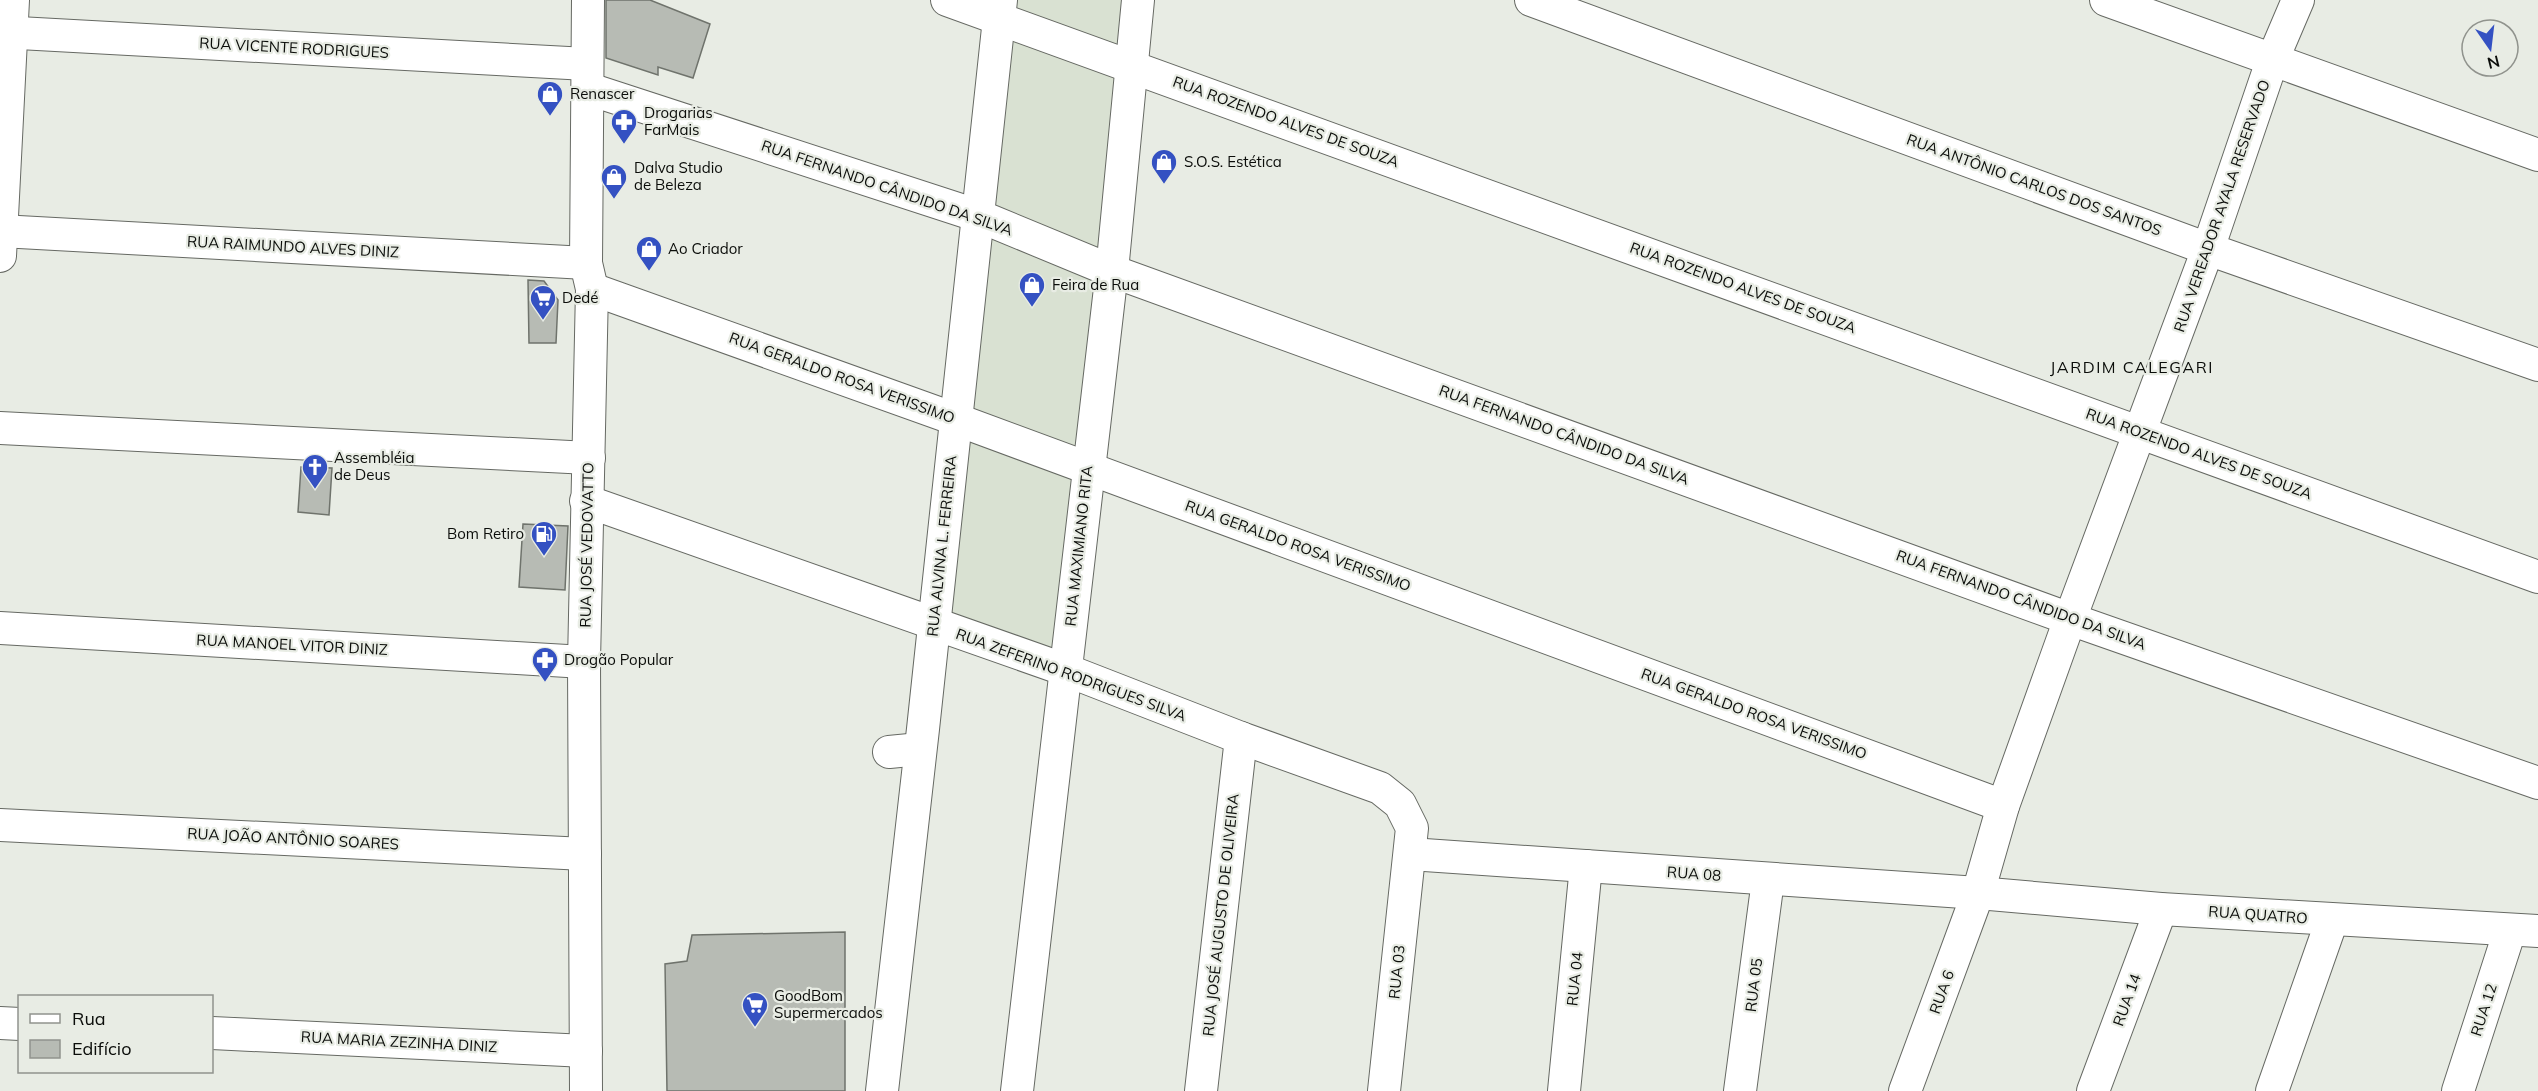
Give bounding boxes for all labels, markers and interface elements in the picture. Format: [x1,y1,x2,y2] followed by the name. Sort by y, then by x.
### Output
[2460,18,2520,78] north arrow
[199,33,389,62] street label: RUA VICENTE RODRIGUES
[2485,51,2502,74] text: N
[1170,72,1402,171] street label: RUA ROZENDO ALVES DE SOUZA
[2169,77,2274,334] street label: RUA VEREADOR AYALA RESERVADO
[535,79,565,117] shop icon: Renascer
[570,84,635,103] place label: Renascer
[644,103,713,139] place label: Drogarias FarMais
[609,107,639,145] pharmacy icon: Drogarias FarMais
[1904,129,2164,240] street label: RUA ANTÔNIO CARLOS DOS SANTOS
[759,135,1015,240] street label: RUA FERNANDO CÂNDIDO DA SILVA
[1149,147,1179,185] shop icon: S.O.S. Estética
[1184,152,1282,171] place label: S.O.S. Estética
[634,158,723,194] place label: Dalva Studio de Beleza
[599,162,629,200] shop icon: Dalva Studio de Beleza
[187,231,400,262] street label: RUA RAIMUNDO ALVES DINIZ
[634,234,664,272] shop icon: Ao Criador
[1627,238,1859,337] street label: RUA ROZENDO ALVES DE SOUZA
[668,239,743,258] place label: Ao Criador
[1017,270,1047,308] shop icon: Feira de Rua
[1052,275,1139,294] place label: Feira de Rua
[528,283,558,321] supermarket icon: Dedé
[562,288,599,307] place label: Dedé
[727,328,958,427] street label: RUA GERALDO ROSA VERISSIMO
[2050,357,2214,377] district label: JARDIM CALEGARI
[1437,380,1692,489] street label: RUA FERNANDO CÂNDIDO DA SILVA
[2083,404,2315,503] street label: RUA ROZENDO ALVES DE SOUZA
[334,448,414,484] place label: Assembléia de Deus
[300,452,330,490] church icon: Assembléia de Deus
[923,454,960,637] street label: RUA ALVINA L. FERREIRA
[576,462,597,628] street label: RUA JOSÉ VEDOVATTO
[1061,465,1096,627] street label: RUA MAXIMIANO RITA
[1183,496,1414,595] street label: RUA GERALDO ROSA VERISSIMO
[529,519,559,557] fuel station icon: Bom Retiro
[447,524,524,543] place label: Bom Retiro
[1894,545,2149,654] street label: RUA FERNANDO CÂNDIDO DA SILVA
[953,624,1189,725] street label: RUA ZEFERINO RODRIGUES SILVA
[196,630,388,659] street label: RUA MANOEL VITOR DINIZ
[530,645,560,683] pharmacy icon: Drogão Popular
[564,650,674,669] place label: Drogão Popular
[1639,664,1870,763] street label: RUA GERALDO ROSA VERISSIMO
[1198,793,1243,1037] street label: RUA JOSÉ AUGUSTO DE OLIVEIRA
[187,823,399,854] street label: RUA JOÃO ANTÔNIO SOARES
[1666,862,1722,885] street label: RUA 08
[2208,902,2308,927] street label: RUA QUATRO
[1384,944,1409,1000] street label: RUA 03
[1562,951,1587,1007] street label: RUA 04
[1741,957,1766,1013] street label: RUA 05
[1925,967,1958,1016] street label: RUA 6
[2108,971,2145,1029] street label: RUA 14
[2466,981,2501,1039] street label: RUA 12
[774,986,883,1022] place label: GoodBom Supermercados
[740,990,770,1028] supermarket icon: GoodBom Supermercados
[18,995,213,1073] legend
[72,1007,106,1030] text: Rua
[300,1027,498,1056] street label: RUA MARIA ZEZINHA DINIZ
[72,1037,131,1060] text: Edifício

